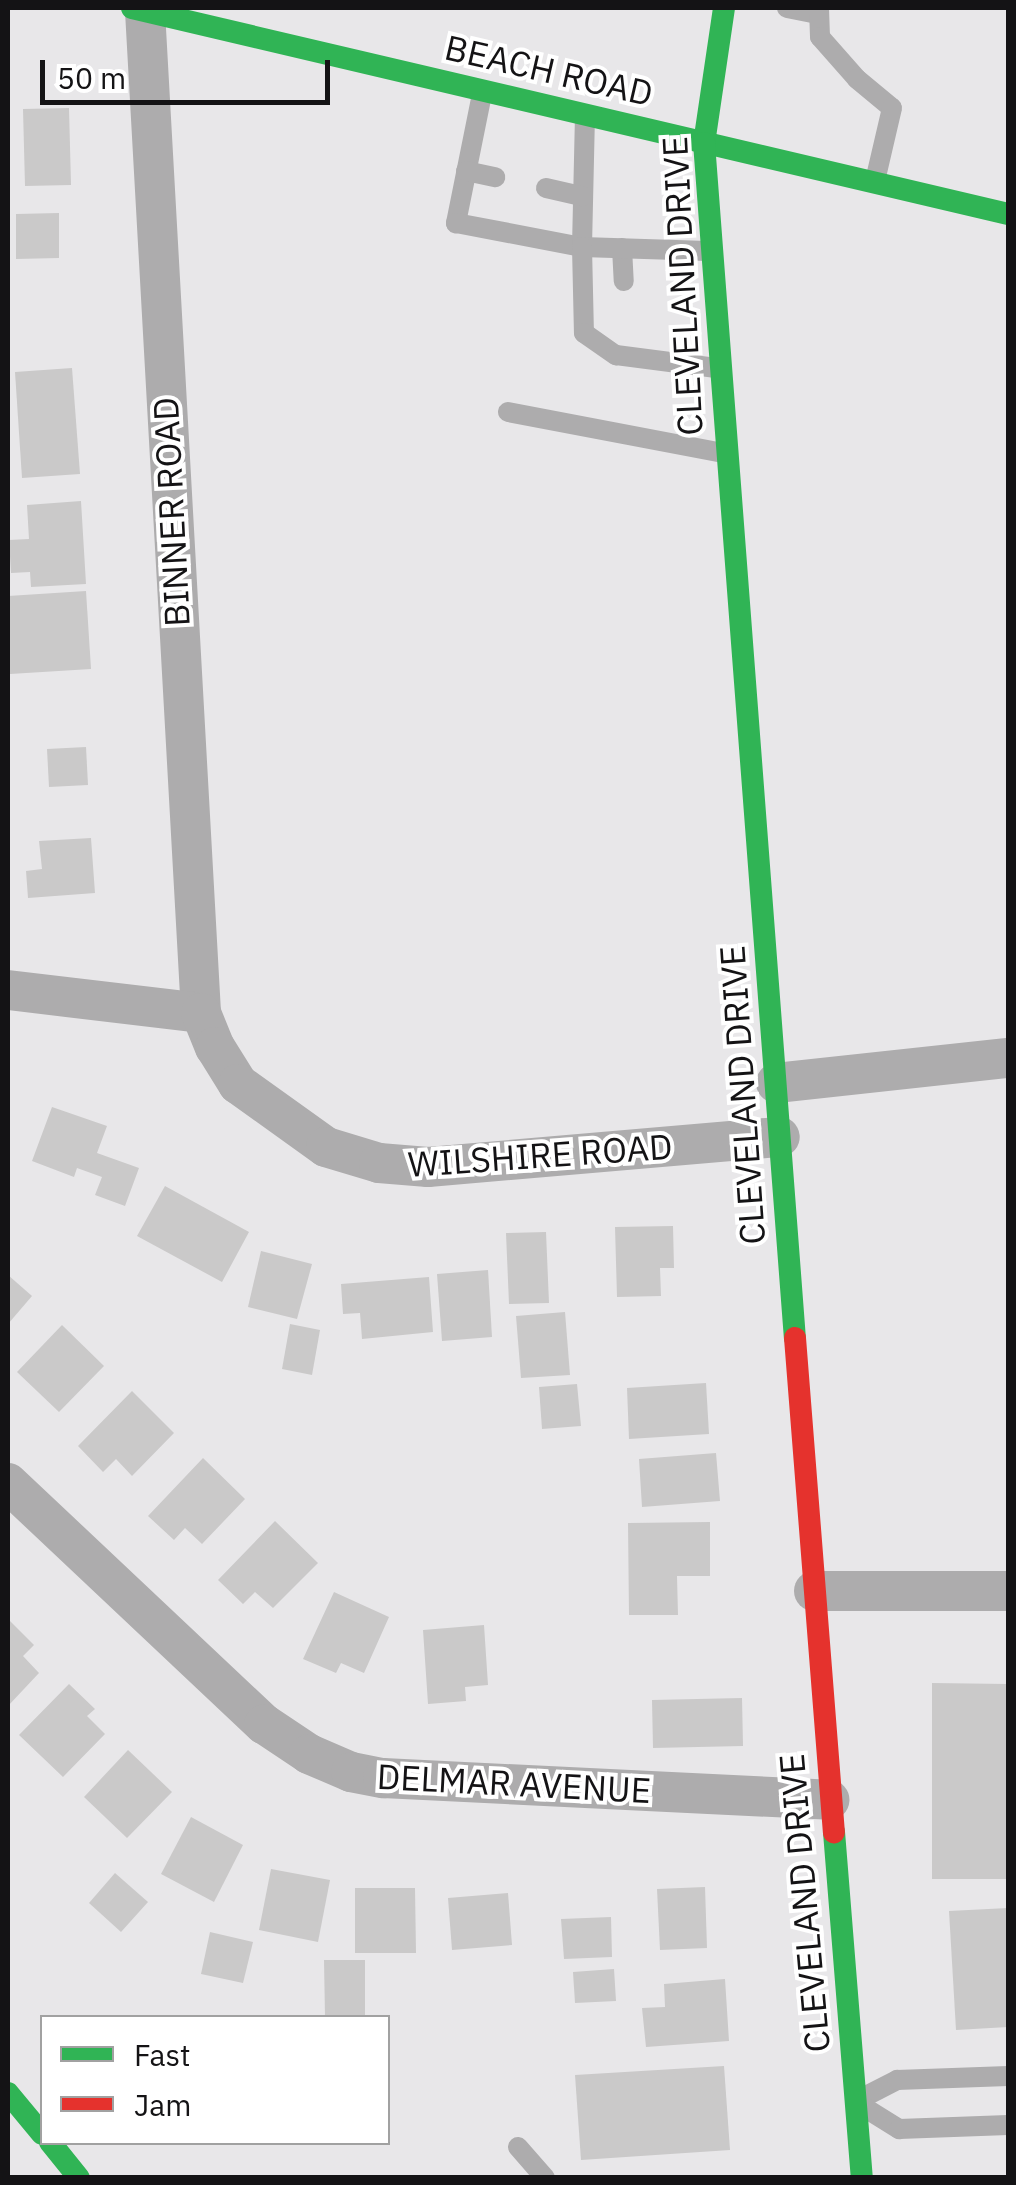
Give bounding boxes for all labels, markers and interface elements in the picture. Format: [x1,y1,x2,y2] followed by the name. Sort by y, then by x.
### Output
[441,26,657,114] street label: BEACH ROAD
[45,40,335,102] scale bar
[57,58,126,97] text: 50 m
[653,135,711,437] street label: CLEVELAND DRIVE
[144,396,198,628] street label: BINNER ROAD
[711,944,773,1246] street label: CLEVELAND DRIVE
[406,1125,674,1185] street label: WILSHIRE ROAD
[770,1752,838,2054] street label: CLEVELAND DRIVE
[376,1755,652,1811] street label: DELMAR AVENUE
[40,2015,390,2145] legend
[134,2035,191,2074] text: Fast
[134,2085,192,2124] text: Jam

